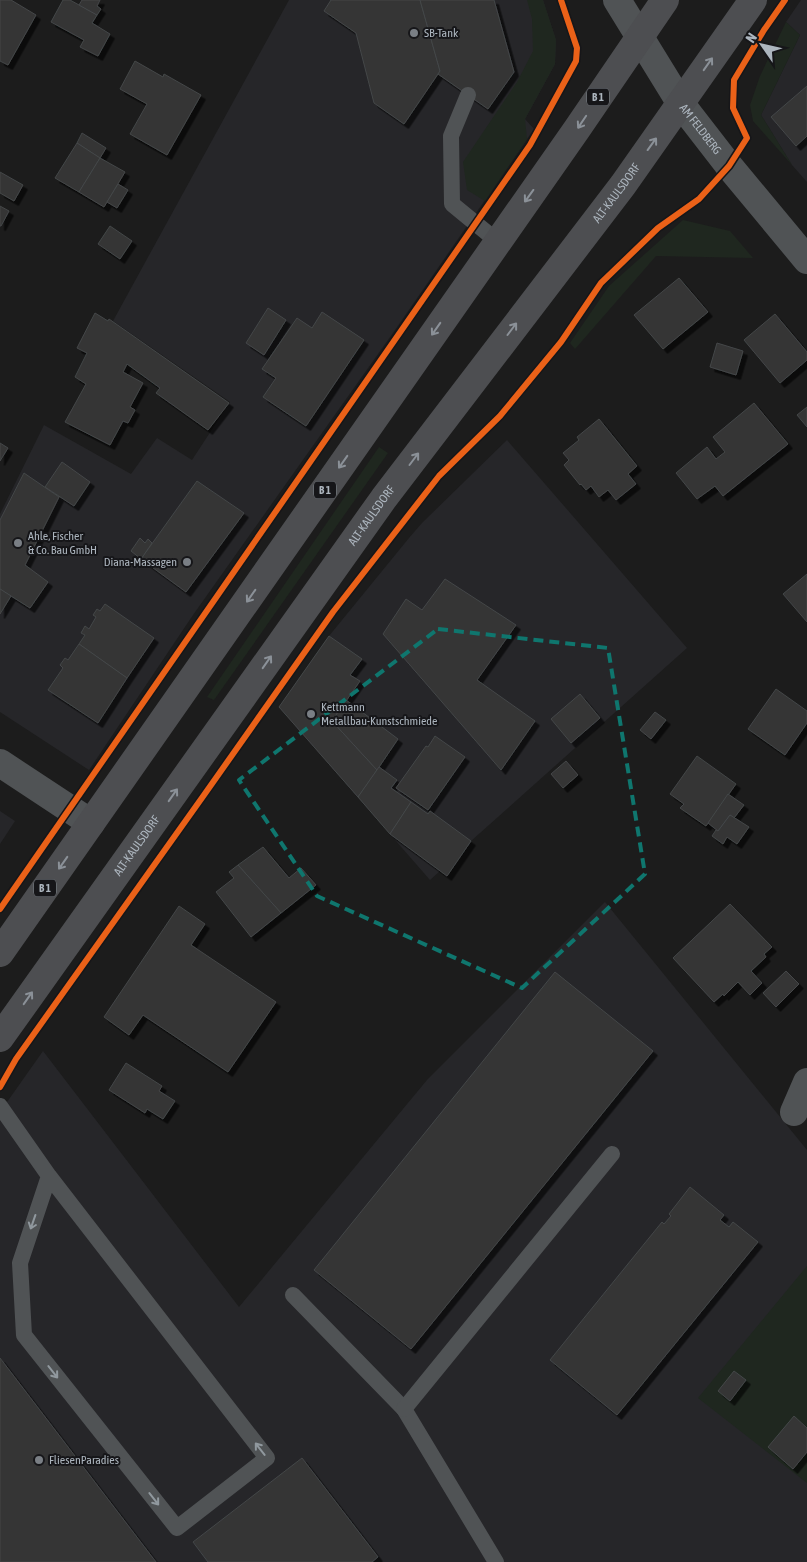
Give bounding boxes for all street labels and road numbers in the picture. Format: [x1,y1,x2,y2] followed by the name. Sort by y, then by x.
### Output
[587,88,609,105] road number: B 1
[677,101,724,157] street label: AM FELDBERG
[590,161,643,225] street label: ALT-KAULSDORF
[314,482,336,498] road number: B 1
[345,483,398,548] street label: ALT-KAULSDORF
[111,813,163,878] street label: ALT-KAULSDORF
[34,880,56,896] road number: B 1

